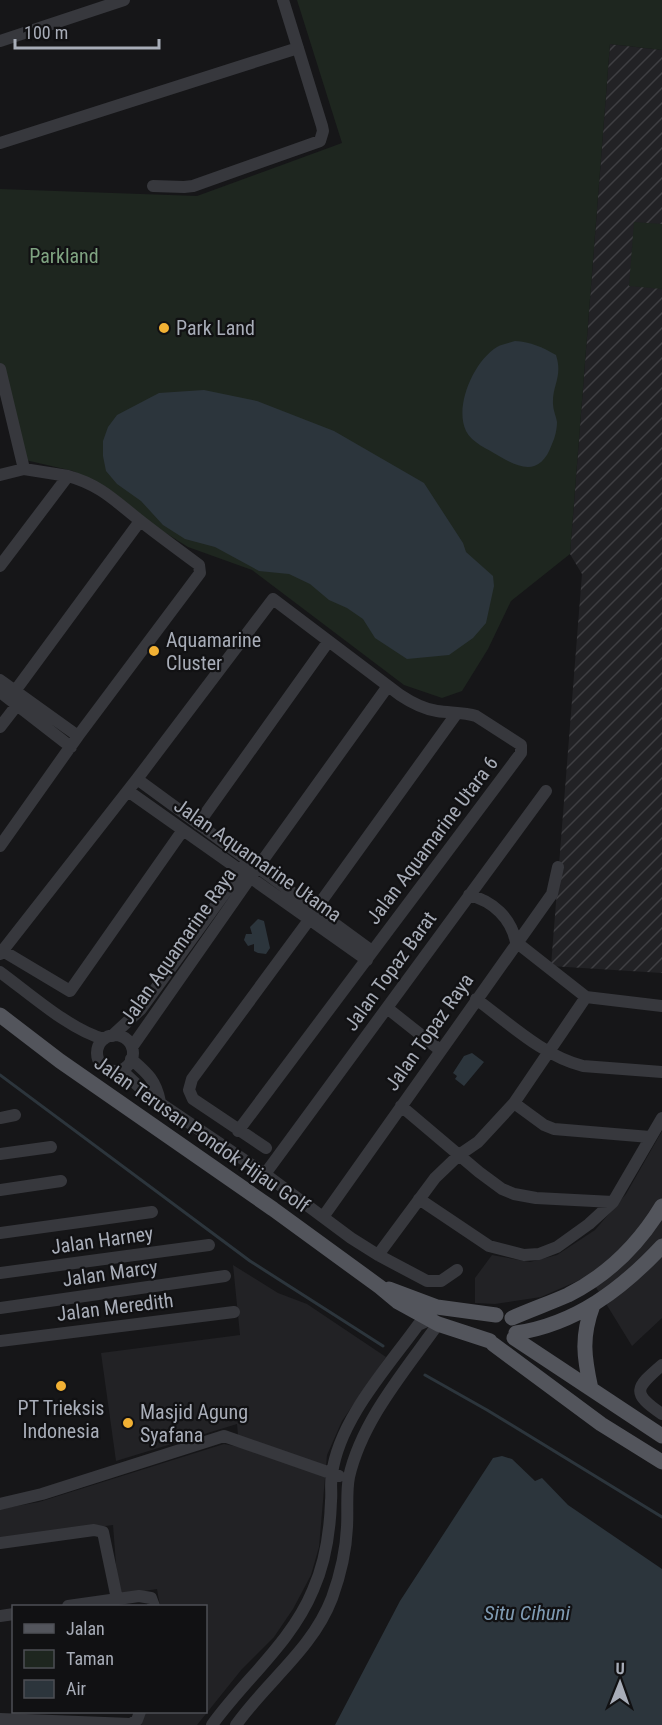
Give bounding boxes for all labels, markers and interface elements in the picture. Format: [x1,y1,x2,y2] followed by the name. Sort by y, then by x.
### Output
[15,12,159,50] scale bar
[24,22,68,43] text: 100 m
[29,244,99,268] park label: Parkland
[176,316,255,340] place label: Park Land
[157,321,171,335] marker: Park Land
[166,628,261,675] place label: Aquamarine Cluster
[147,644,161,658] marker: Aquamarine Cluster
[361,751,503,929] street label: Jalan Aquamarine Utara 6
[170,793,346,927] street label: Jalan Aquamarine Utama
[115,863,241,1029] street label: Jalan Aquamarine Raya
[339,907,441,1035] street label: Jalan Topaz Barat
[380,969,478,1095] street label: Jalan Topaz Raya
[90,1050,315,1218] street label: Jalan Terusan Pondok Hijau Golf
[49,1221,155,1259] street label: Jalan Harney
[61,1254,159,1292] street label: Jalan Marcy
[55,1288,175,1326] street label: Jalan Meredith
[54,1379,68,1393] marker: PT Trieksis Indonesia
[18,1396,104,1443] place label: PT Trieksis Indonesia
[140,1400,248,1447] place label: Masjid Agung Syafana
[121,1416,135,1430] marker: Masjid Agung Syafana
[484,1601,570,1625] water label: Situ Cihuni
[12,1605,207,1713] legend
[66,1618,105,1639] text: Jalan
[66,1648,114,1669] text: Taman
[590,1653,650,1713] north arrow
[616,1659,625,1678] text: U
[66,1678,87,1699] text: Air

